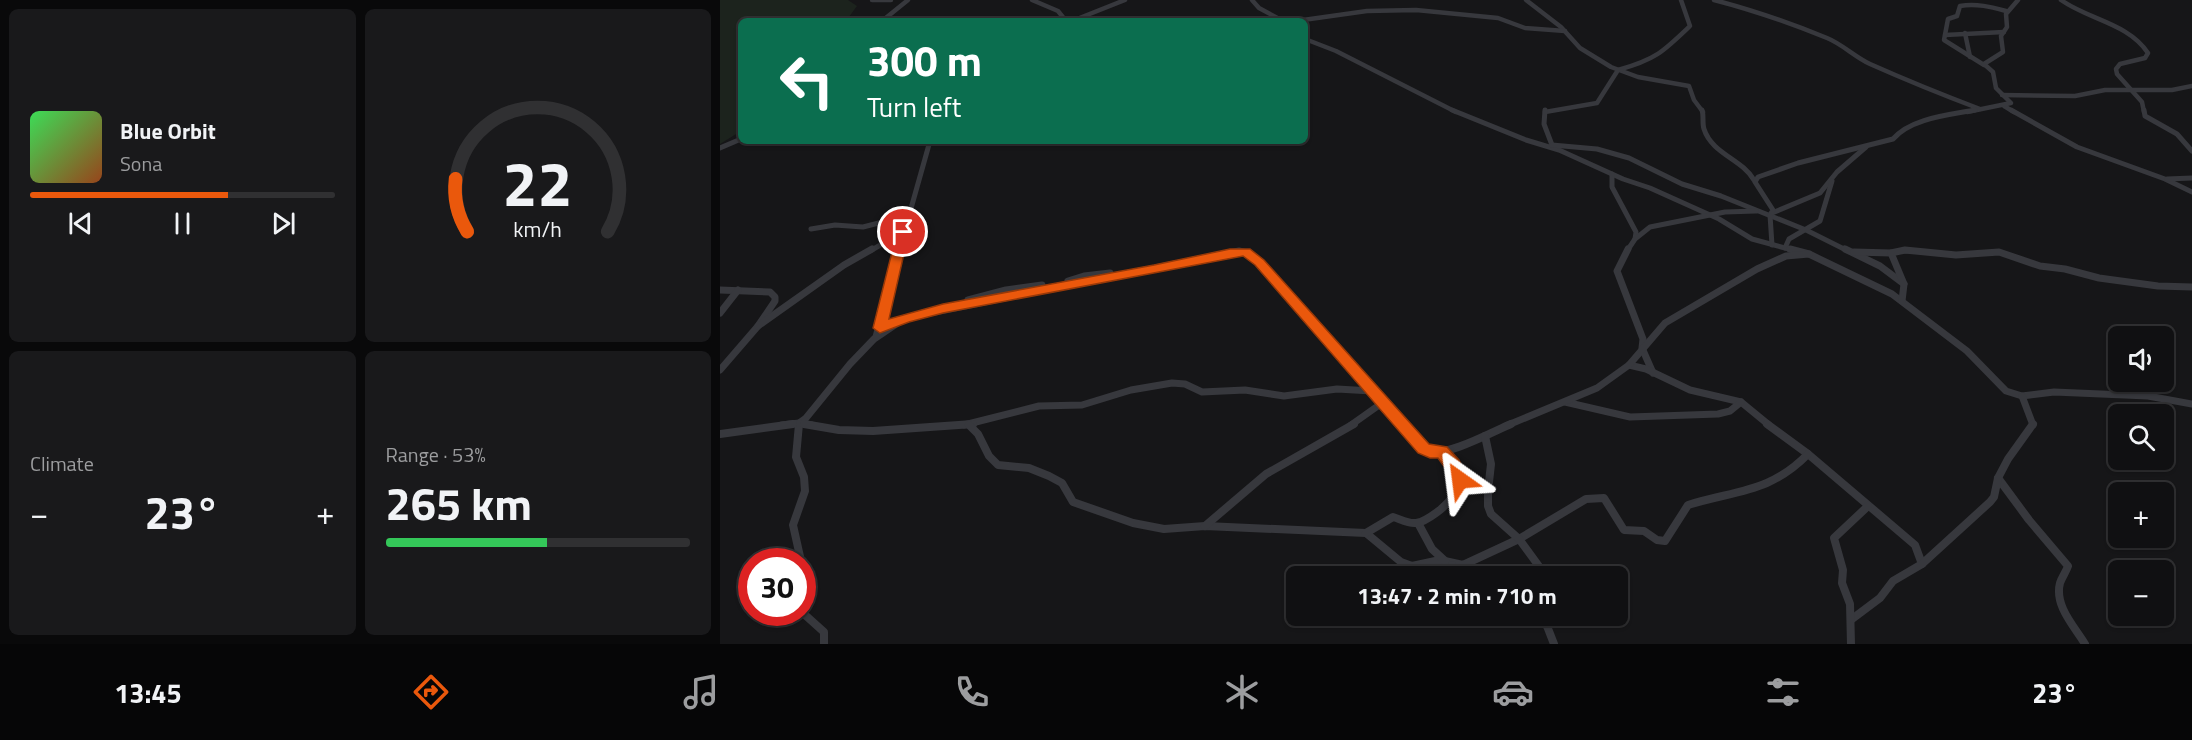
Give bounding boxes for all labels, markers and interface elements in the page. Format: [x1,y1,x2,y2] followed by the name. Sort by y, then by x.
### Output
[867,28,982,92] text: 300 m
[768,42,846,120] icon: left
[867,86,961,127] text: Turn left
[120,114,216,148] text: Blue Orbit
[503,136,573,231] text: 22
[120,148,162,179] text: Sona
[877,206,928,257] pin
[64,207,97,240] icon: previous
[166,207,199,240] icon: pause
[267,207,300,240] icon: next
[513,214,562,246] text: km/h
[886,215,919,248] icon: arrive
[2108,326,2174,626] map controls
[2108,326,2174,392] button: sound
[2108,404,2174,470] button: search
[386,439,486,470] text: Range · 53%
[30,448,94,479] text: Climate
[1428,448,1492,512] position arrow
[386,469,532,537] text: 265 km
[144,478,220,546] text: 23°
[2108,482,2174,548] button: +
[30,488,48,538] text: −
[316,488,334,538] text: +
[738,548,816,626] speed limit sign: 30
[2108,560,2174,626] button: −
[1357,579,1557,613] text: 13:47 · 2 min · 710 m
[410,671,452,713] icon: directions
[680,671,722,713] icon: music
[951,671,993,713] icon: phone
[1221,671,1263,713] icon: climate
[1492,671,1534,713] icon: car
[1762,671,1804,713] icon: filters
[114,672,182,713] text: 13:45
[2032,672,2078,713] text: 23°

